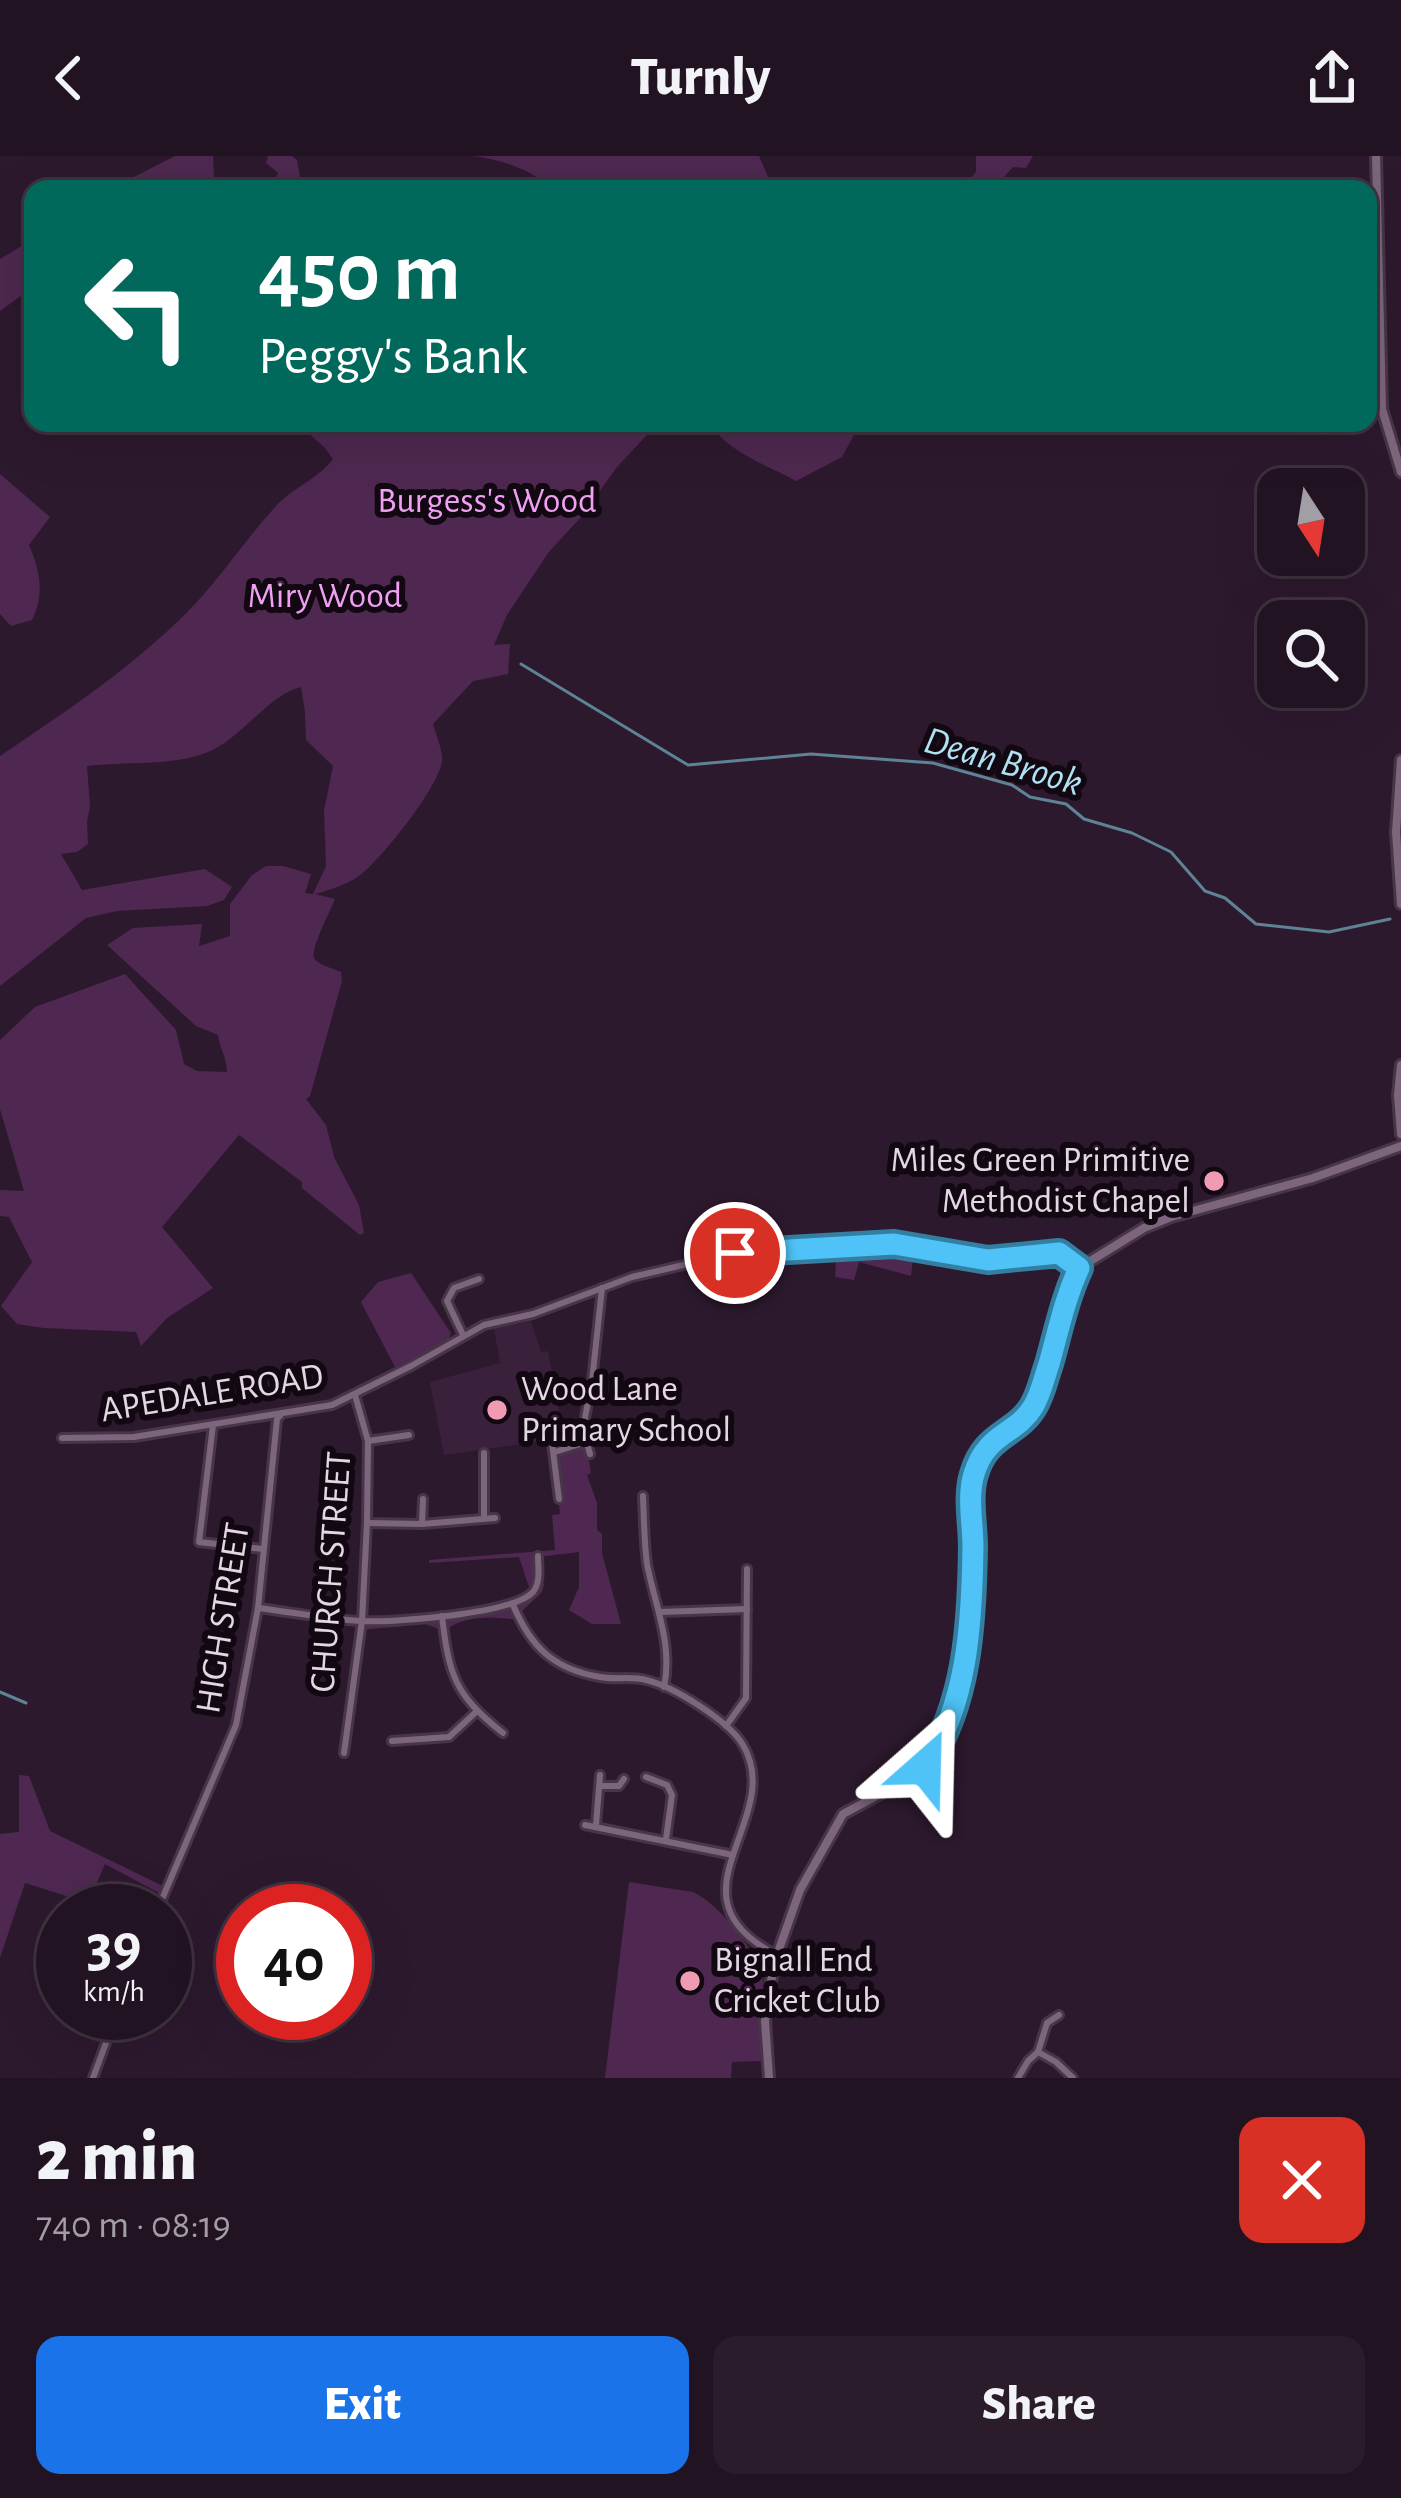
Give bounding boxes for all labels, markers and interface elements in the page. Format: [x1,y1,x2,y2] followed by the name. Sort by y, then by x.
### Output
[36,45,102,111] icon: back
[1299,45,1365,111] icon: share
[630,51,771,105] text: Turnly
[60,228,216,384] icon: left
[258,232,461,316] text: 450 m
[258,330,528,384] text: Peggy's Bank
[1257,468,1365,576] north arrow
[1257,468,1365,708] map controls
[377,483,597,519] park label: Burgess's Wood
[247,578,403,614] park label: Miry Wood
[1257,600,1365,708] button: search
[920,721,1086,803] water label: Dean Brook
[890,1142,1190,1219] place label: Miles Green Primitive Methodist Chapel
[1201,1168,1227,1194] marker: Miles Green Primitive Methodist Chapel
[684,1202,786,1304] pin
[702,1220,768,1286] icon: arrive
[98,1358,326,1428] street label: APEDALE ROAD
[521,1371,731,1448] place label: Wood Lane Primary School
[484,1397,510,1423] marker: Wood Lane Primary School
[305,1450,357,1694] street label: CHURCH STREET
[190,1520,256,1716] street label: HIGH STREET
[862,1704,988,1830] position arrow
[216,1884,372,2040] speed limit sign: 40
[87,1917,141,1977] text: 39
[714,1942,881,2019] place label: Bignall End Cricket Club
[677,1968,703,1994] marker: Bignall End Cricket Club
[83,1977,145,2007] text: km/h
[1239,2117,1365,2243] button: close
[36,2121,197,2193] text: 2 min
[36,2206,231,2245] text: 740 m · 08:19
[36,2336,689,2474] button: Exit
[713,2336,1365,2474] button: Share

